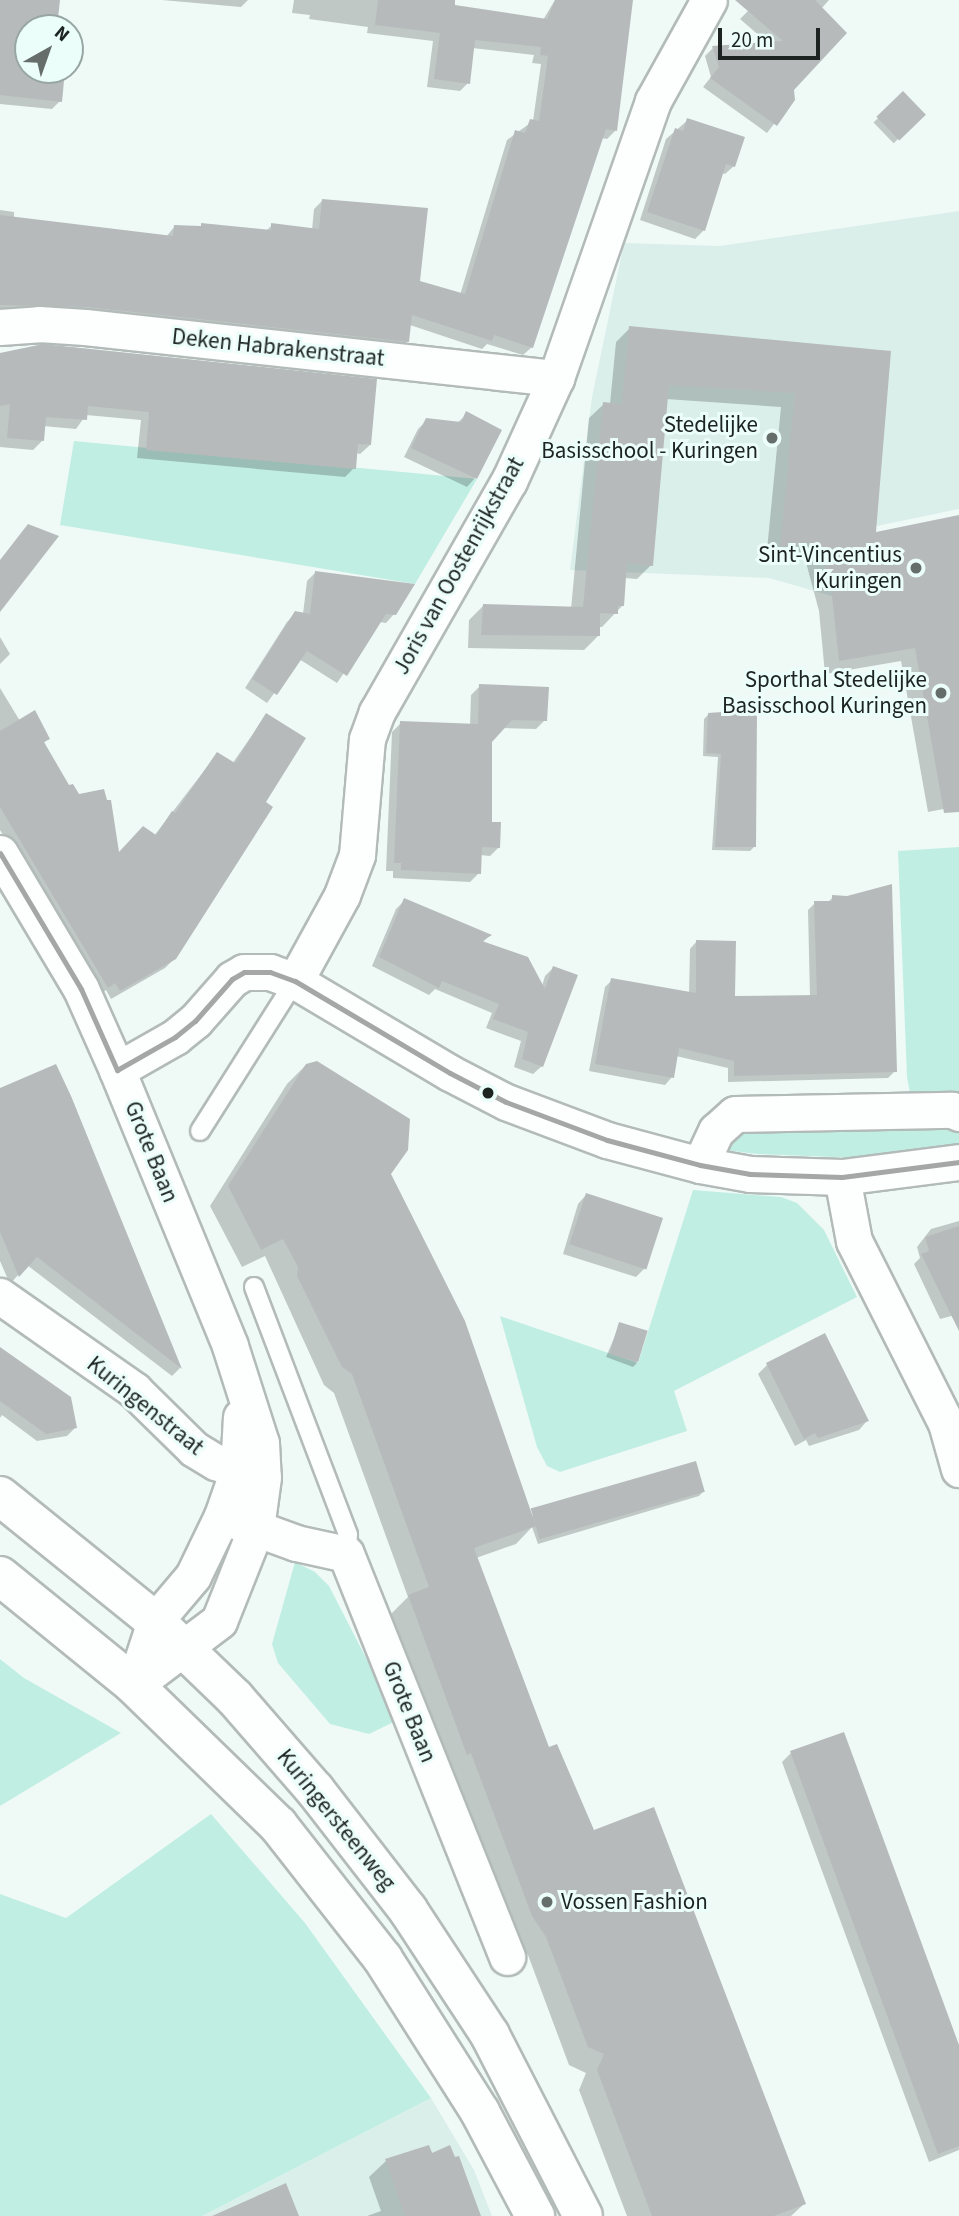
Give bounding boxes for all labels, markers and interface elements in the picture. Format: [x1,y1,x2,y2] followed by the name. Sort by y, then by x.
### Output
[14,14,84,84] north arrow
[721,14,822,58] scale bar
[48,20,75,48] text: N
[731,25,773,55] text: 20 m
[170,323,386,373] street label: Deken Habrakenstraat
[541,411,758,465] place label: Stedelijke Basisschool - Kuringen
[764,430,780,446] marker: Stedelijke Basisschool - Kuringen
[388,452,530,680] street label: Joris van Oostenrijkstraat
[758,541,902,595] place label: Sint-Vincentius Kuringen
[908,560,924,576] marker: Sint-Vincentius Kuringen
[722,666,927,720] place label: Sporthal Stedelijke Basisschool Kuringen
[933,685,949,701] marker: Sporthal Stedelijke Basisschool Kuringen
[481,1086,495,1100] unlabelled marker
[118,1097,184,1207] street label: Grote Baan
[81,1351,209,1461] street label: Kuringenstraat
[376,1657,442,1767] street label: Grote Baan
[271,1744,401,1896] street label: Kuringersteenweg
[561,1888,708,1916] place label: Vossen Fashion
[539,1894,555,1910] marker: Vossen Fashion

